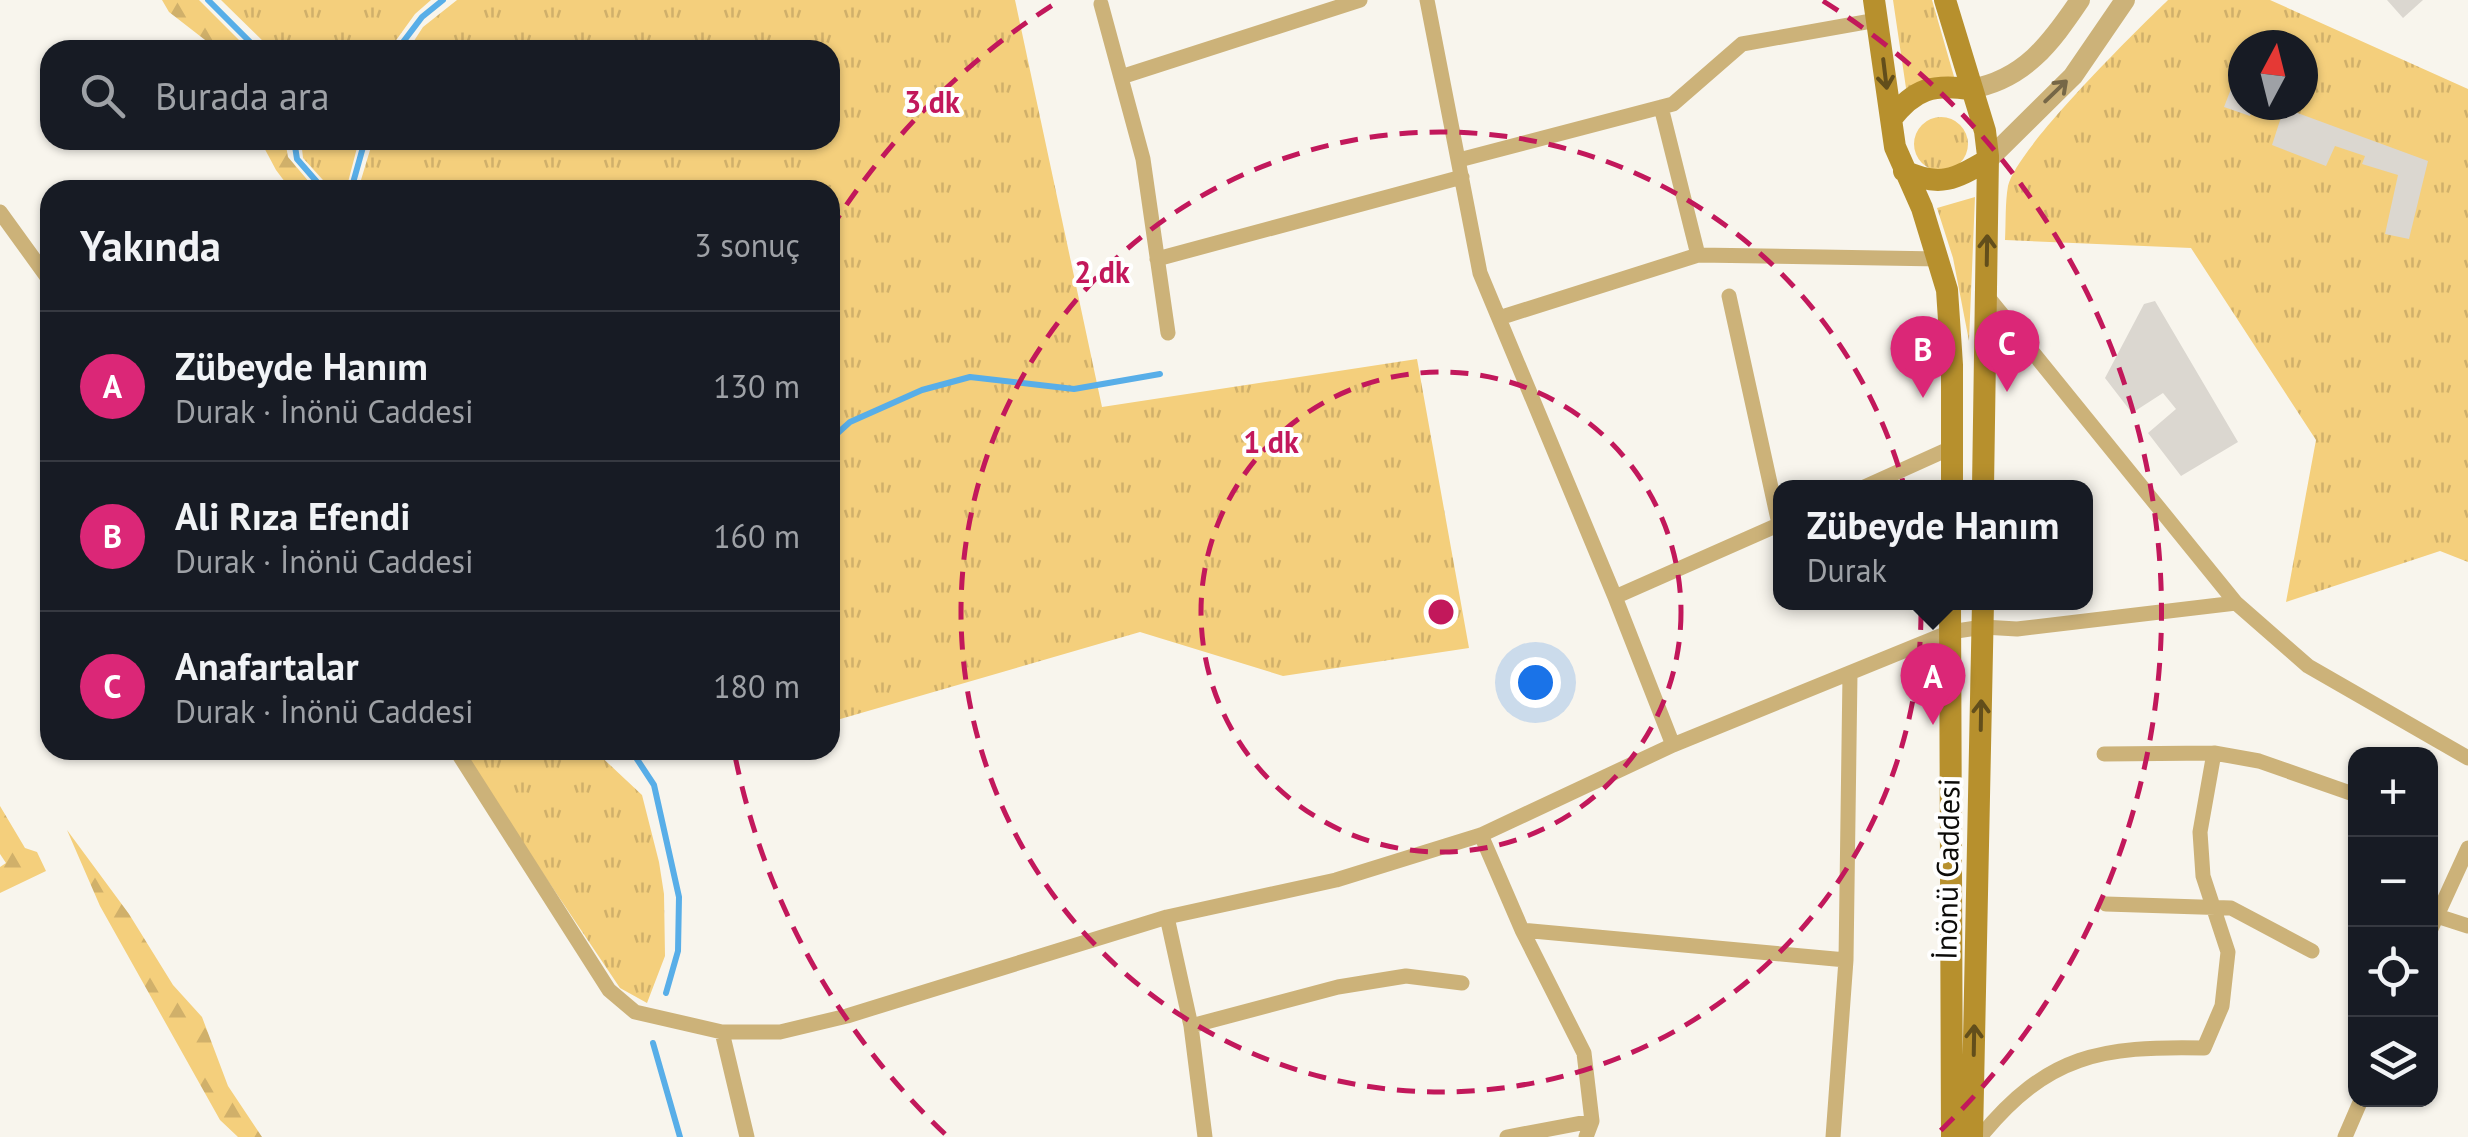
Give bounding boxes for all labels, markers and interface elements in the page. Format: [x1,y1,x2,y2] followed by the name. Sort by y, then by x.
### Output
[2228,30,2318,120] north arrow
[40,40,840,150] search box
[1877,57,1895,89] one-way arrow
[75,68,130,123] icon: search
[155,71,330,120] text: Burada ara
[2044,79,2068,103] one-way arrow
[904,82,960,121] text: 3 dk
[80,218,221,273] text: Yakında
[694,224,800,266] text: 3 sonuç
[1977,235,1996,267] one-way arrow
[1074,252,1130,291] text: 2 dk
[1974,310,2040,392] pin: C
[1890,316,1956,398] pin: B
[175,341,428,390] text: Zübeyde Hanım
[103,365,122,407] text: A
[713,365,800,407] text: 130 m
[175,390,474,432] text: Durak · İnönü Caddesi
[1243,422,1299,461] text: 1 dk
[1773,480,2093,610] popup
[175,491,411,540] text: Ali Rıza Efendi
[1807,500,2059,549] text: Zübeyde Hanım
[103,515,122,557] text: B
[713,515,800,557] text: 160 m
[175,540,474,582] text: Durak · İnönü Caddesi
[1807,549,1887,591] text: Durak
[1423,594,1459,630] centre of rings
[175,641,359,690] text: Anafartalar
[1900,642,1966,725] pin: A
[1510,657,1561,708] your location
[104,665,121,707] text: C
[713,665,800,707] text: 180 m
[175,690,474,732] text: Durak · İnönü Caddesi
[1972,699,1991,731] one-way arrow
[2348,747,2438,1107] map controls
[2348,747,2438,837] button: +
[1925,778,1968,960] street label: İnönü Caddesi
[2348,837,2438,927] button: −
[2348,927,2438,1017] button: locate
[2348,1017,2438,1107] button: layers
[1964,1024,1984,1056] one-way arrow

